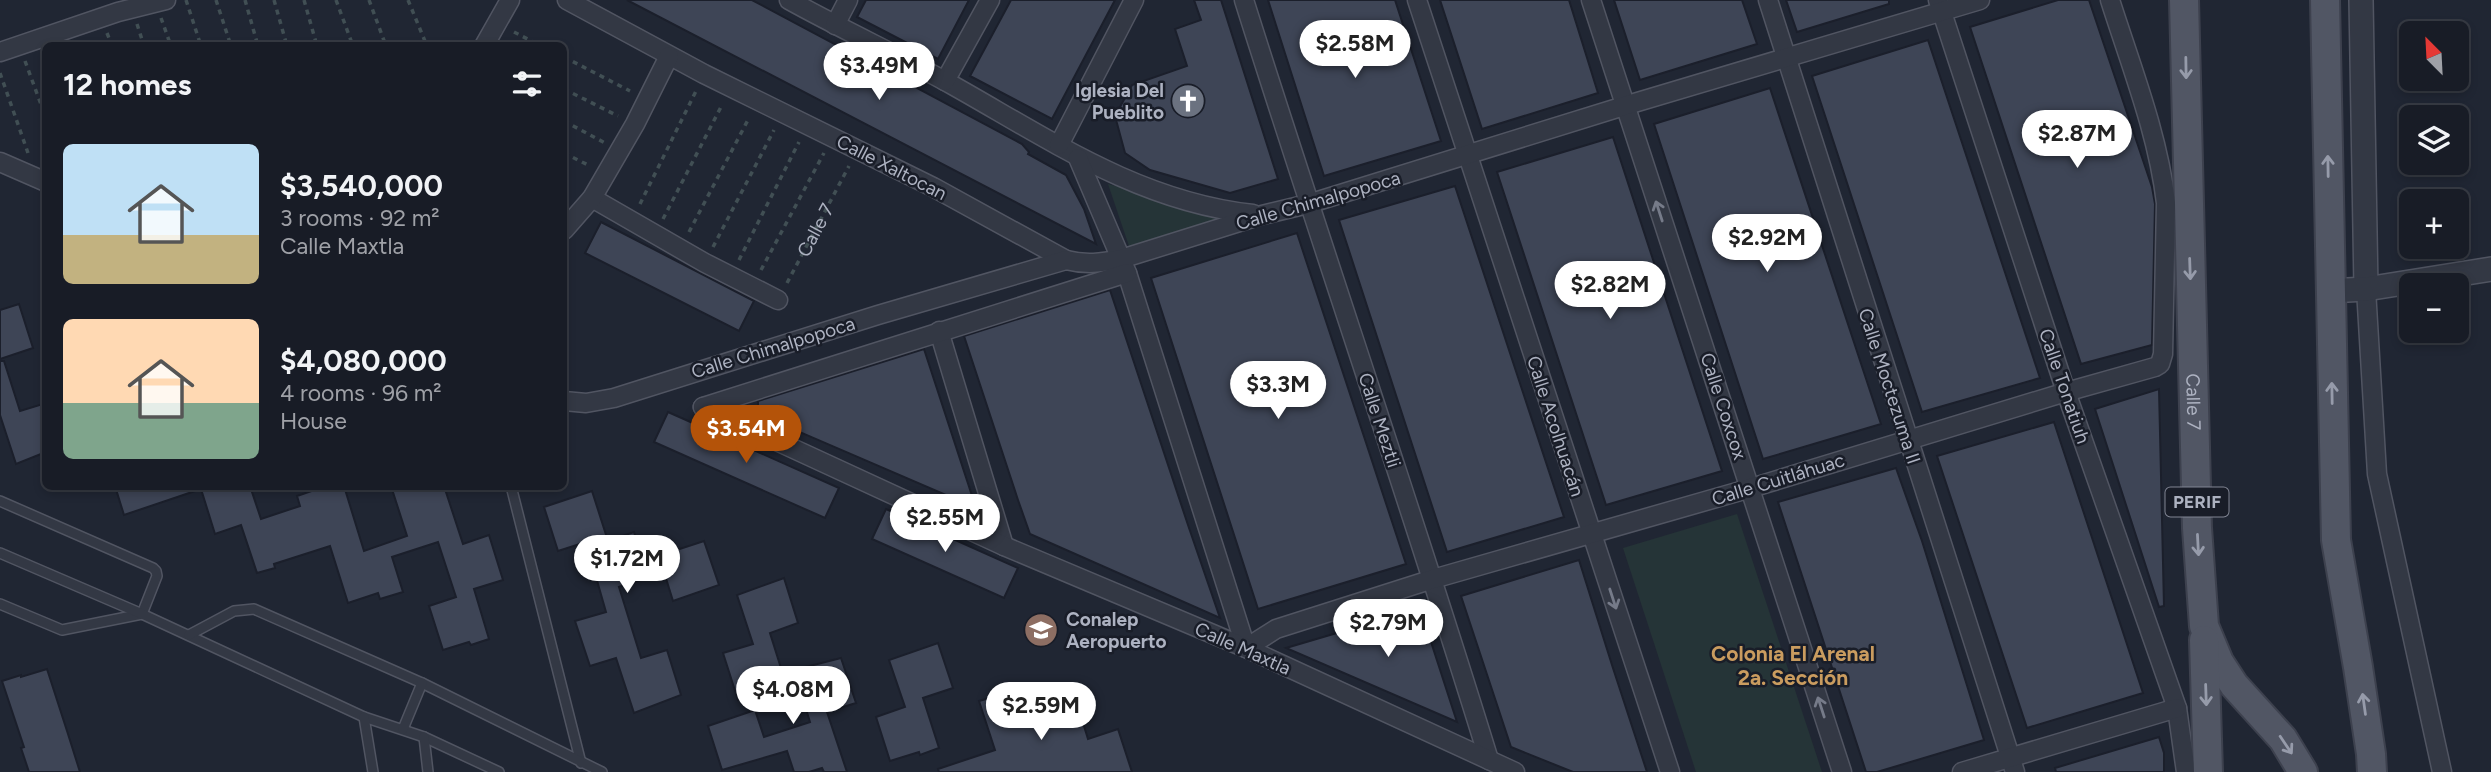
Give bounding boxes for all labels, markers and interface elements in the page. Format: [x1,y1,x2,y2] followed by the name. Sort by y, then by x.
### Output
[1298,20,1412,80] pin: $2.58M
[2399,21,2469,91] north arrow
[2399,21,2469,343] map controls
[1316,29,1394,57] text: $2.58M
[822,42,936,102] pin: $3.49M
[840,51,918,79] text: $3.49M
[2179,56,2193,79] one-way arrow
[508,65,546,103] icon: filters
[63,66,191,103] text: 12 homes
[1075,79,1164,124] place label: Iglesia Del Pueblito
[1169,82,1207,120] church icon: Iglesia Del Pueblito
[2399,105,2469,175] button: layers
[2020,110,2134,170] pin: $2.87M
[2038,119,2116,147] text: $2.87M
[833,130,951,205] street label: Calle Xaltocan
[2321,154,2335,177] one-way arrow
[1233,166,1403,235] street label: Calle Chimalpopoca
[280,167,443,204] text: $3,540,000
[119,172,203,256] icon: home
[2399,189,2469,259] button: +
[792,200,839,261] street label: Calle 7
[1652,201,1664,223] one-way arrow
[280,204,440,232] text: 3 rooms · 92 m²
[1710,215,1824,274] pin: $2.92M
[1728,223,1806,251] text: $2.92M
[280,232,404,260] text: Calle Maxtla
[2184,257,2197,280] one-way arrow
[1553,262,1667,321] pin: $2.82M
[1571,270,1649,298] text: $2.82M
[2399,273,2469,343] button: −
[1853,305,1926,467] street label: Calle Moctezuma II
[688,312,858,383] street label: Calle Chimalpopoca
[2034,326,2095,447] street label: Calle Tonatiuh
[280,342,447,379] text: $4,080,000
[119,347,203,431] icon: home
[1695,350,1752,462] street label: Calle Coxcox
[1522,353,1589,499] street label: Calle Acolhuacán
[1229,362,1327,421] pin: $3.3M
[1246,370,1310,398] text: $3.3M
[1353,370,1406,470] street label: Calle Meztli
[2181,373,2206,431] street label: Calle 7
[280,379,442,407] text: 4 rooms · 96 m²
[2325,382,2338,405] one-way arrow
[689,406,803,465] pin: $3.54M
[280,407,347,435] text: House
[707,414,785,442] text: $3.54M
[1709,448,1847,511] street label: Calle Cuitláhuac
[2166,488,2228,516] road number: PERIF
[888,494,1002,554] pin: $2.55M
[906,503,984,531] text: $2.55M
[2192,533,2205,556] one-way arrow
[570,536,684,595] pin: $1.72M
[590,544,664,572] text: $1.72M
[1608,587,1620,609] one-way arrow
[1331,600,1445,659] pin: $2.79M
[1066,608,1167,653] place label: Conalep Aeropuerto
[1349,608,1427,636] text: $2.79M
[1022,611,1060,649] school or university icon: Conalep Aeropuerto
[1191,617,1294,680] street label: Calle Maxtla
[1711,641,1875,690] district label: Colonia El Arenal 2a. Sección
[736,666,850,726] pin: $4.08M
[752,675,834,703] text: $4.08M
[984,682,1098,742] pin: $2.59M
[2199,683,2213,706] one-way arrow
[1002,691,1080,719] text: $2.59M
[2357,693,2370,716] one-way arrow
[1814,696,1827,718] one-way arrow
[2279,735,2293,754] one-way arrow

